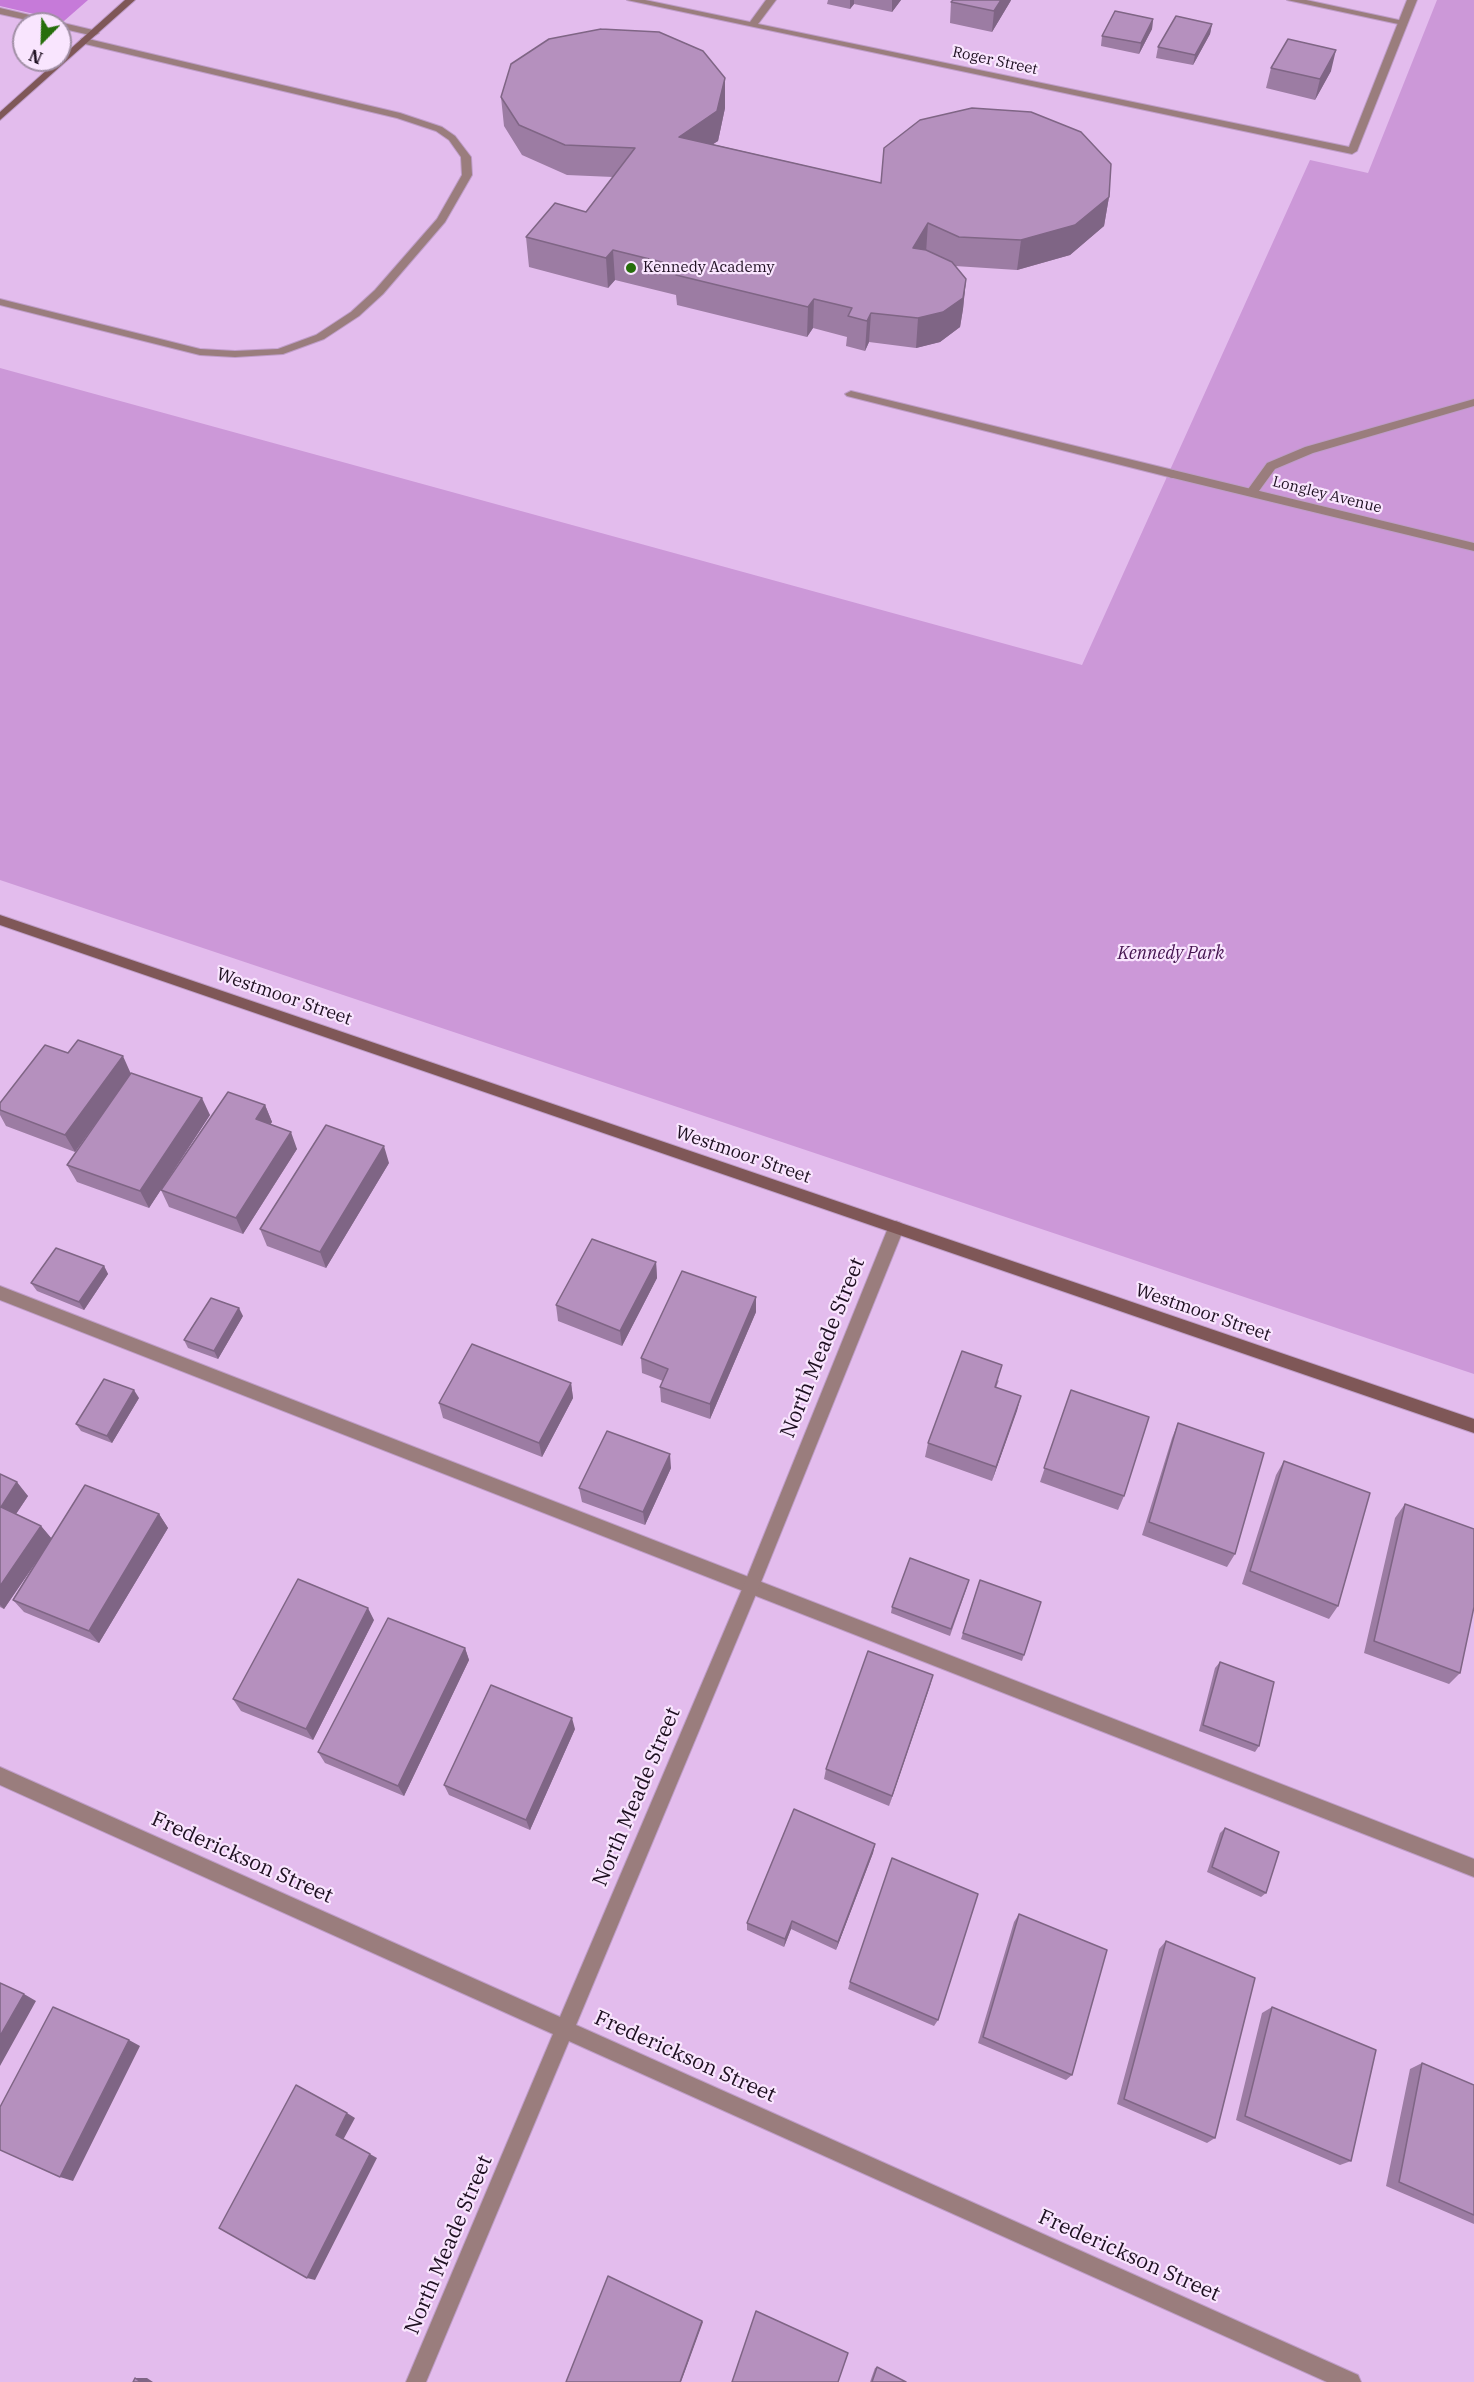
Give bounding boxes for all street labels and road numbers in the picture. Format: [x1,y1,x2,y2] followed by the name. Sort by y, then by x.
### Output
[951,43,1039,79] street label: Roger Street
[1271,473,1383,517] street label: Longley Avenue
[214,964,354,1030] street label: Westmoor Street
[673,1122,813,1188] street label: Westmoor Street
[775,1254,871,1442] street label: North Meade Street
[1133,1280,1273,1346] street label: Westmoor Street
[588,1704,686,1890] street label: North Meade Street
[147,1807,337,1909] street label: Frederickson Street
[590,2006,780,2108] street label: Frederickson Street
[400,2152,498,2338] street label: North Meade Street
[1034,2205,1224,2307] street label: Frederickson Street

